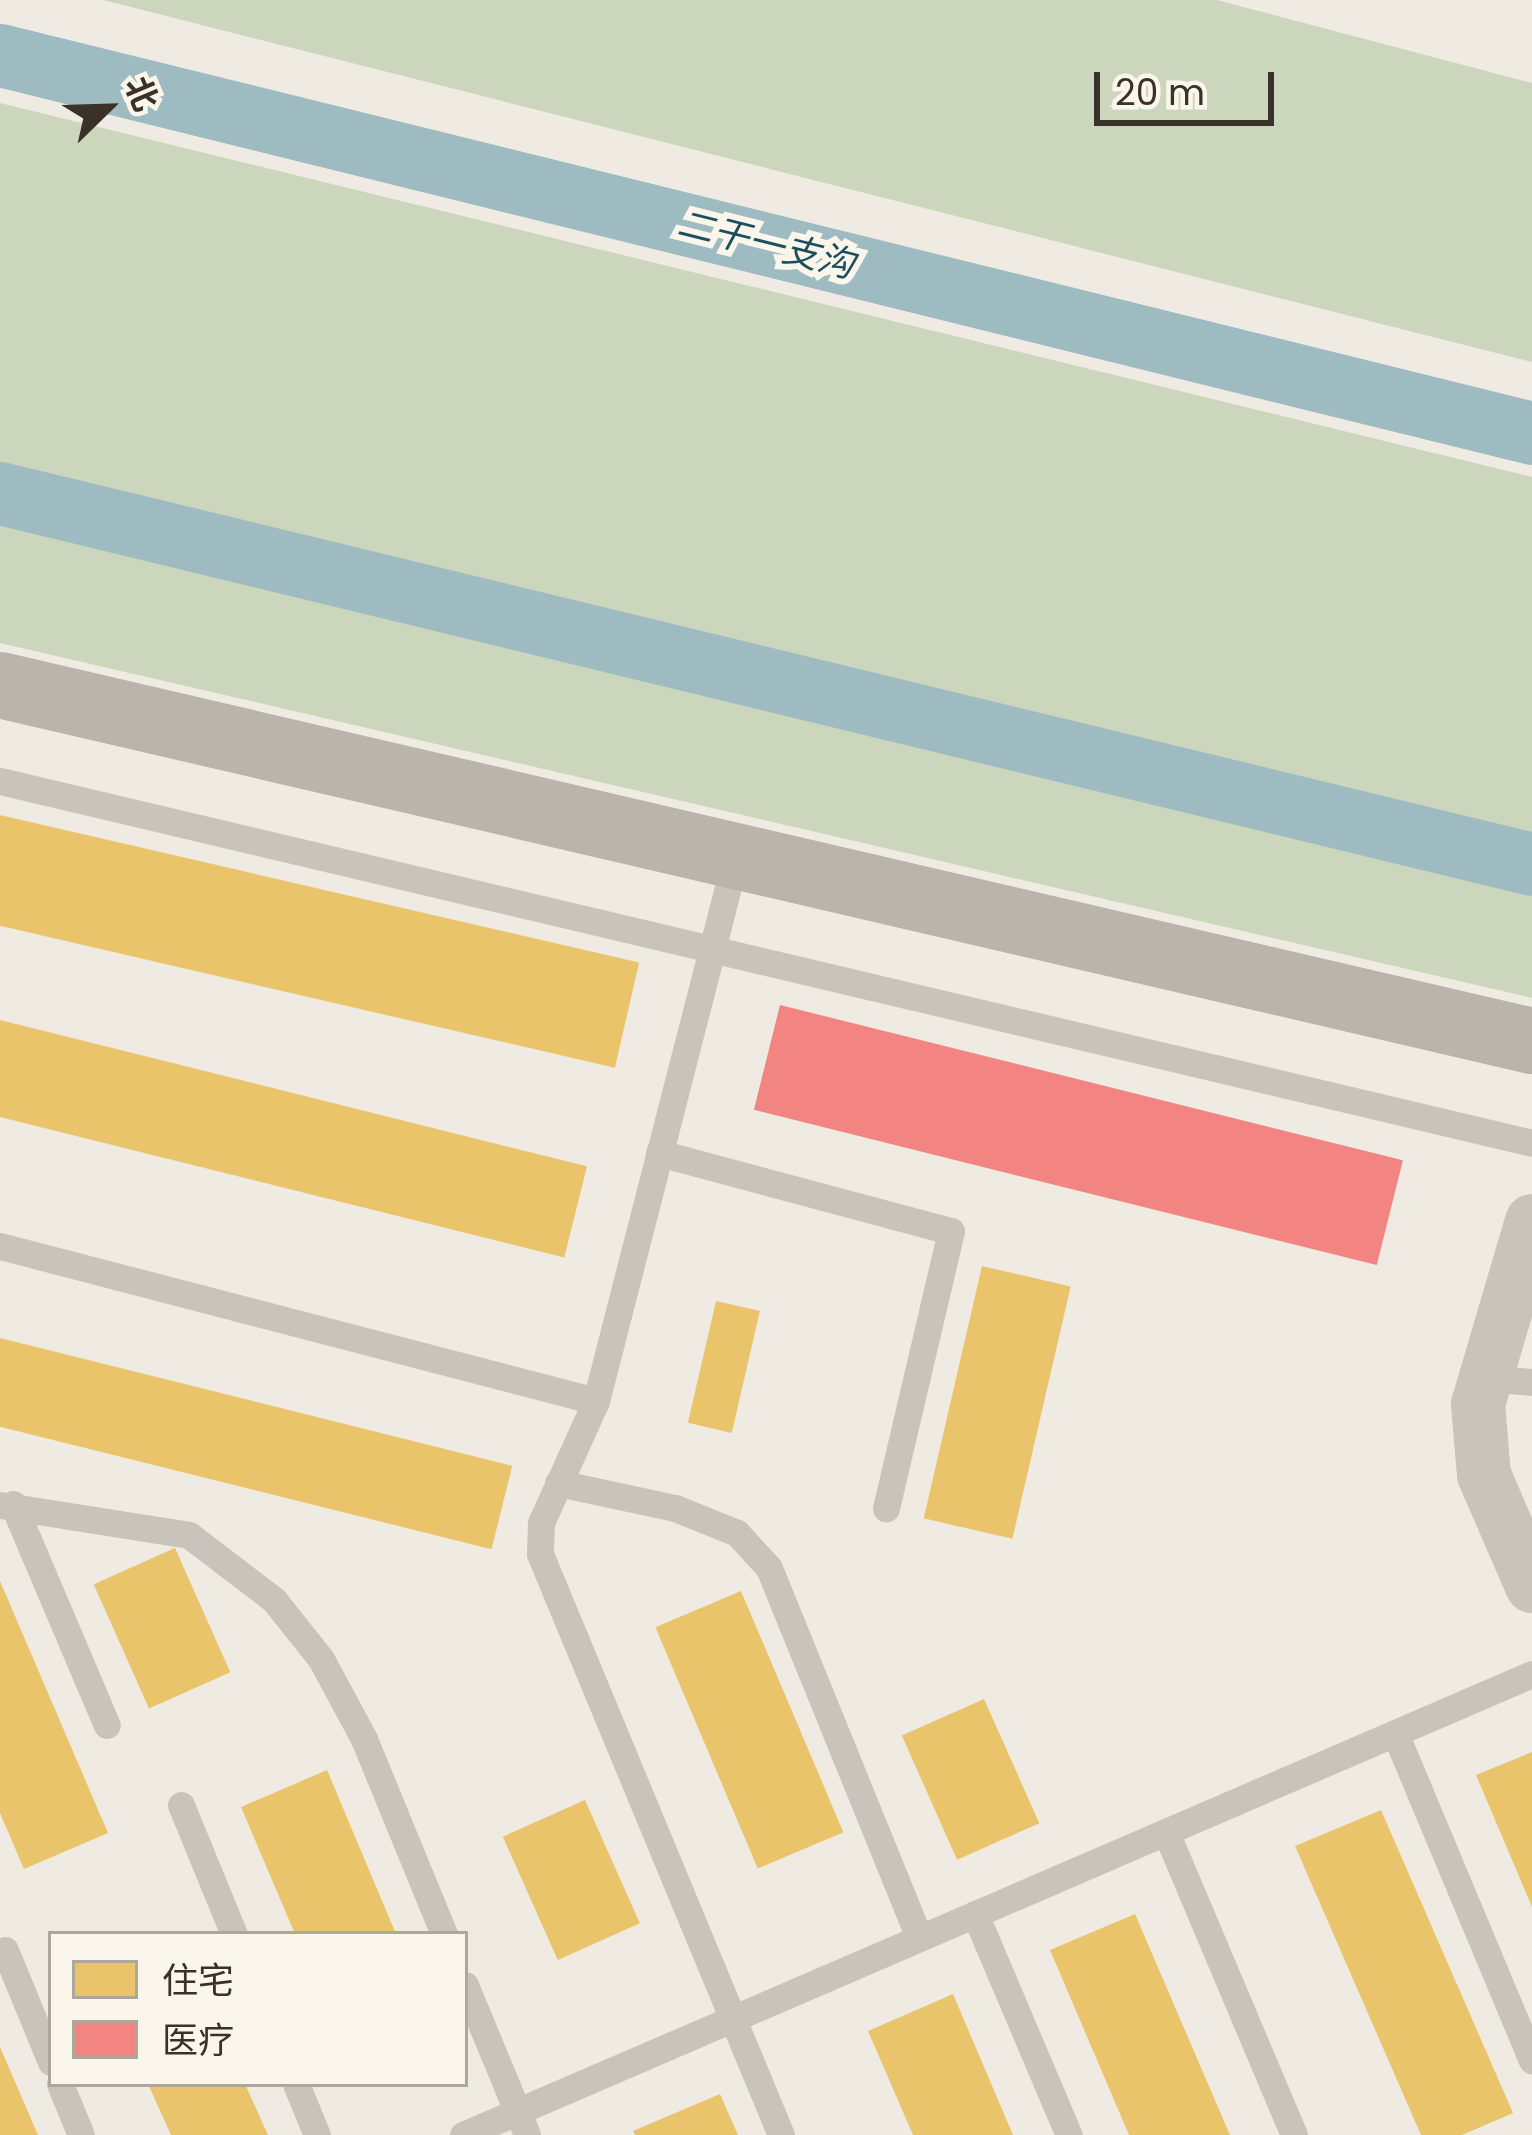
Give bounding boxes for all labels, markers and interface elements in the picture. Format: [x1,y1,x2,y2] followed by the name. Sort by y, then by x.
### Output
[48,48,168,168] north arrow
[1100,48,1280,122] scale bar
[1115,67,1205,118] text: 20 m
[114,69,170,118] text: 北
[673,201,859,287] water label: 二干一支沟
[48,1931,468,2087] legend
[162,1955,234,2006] text: 住宅
[162,2015,234,2066] text: 医疗

